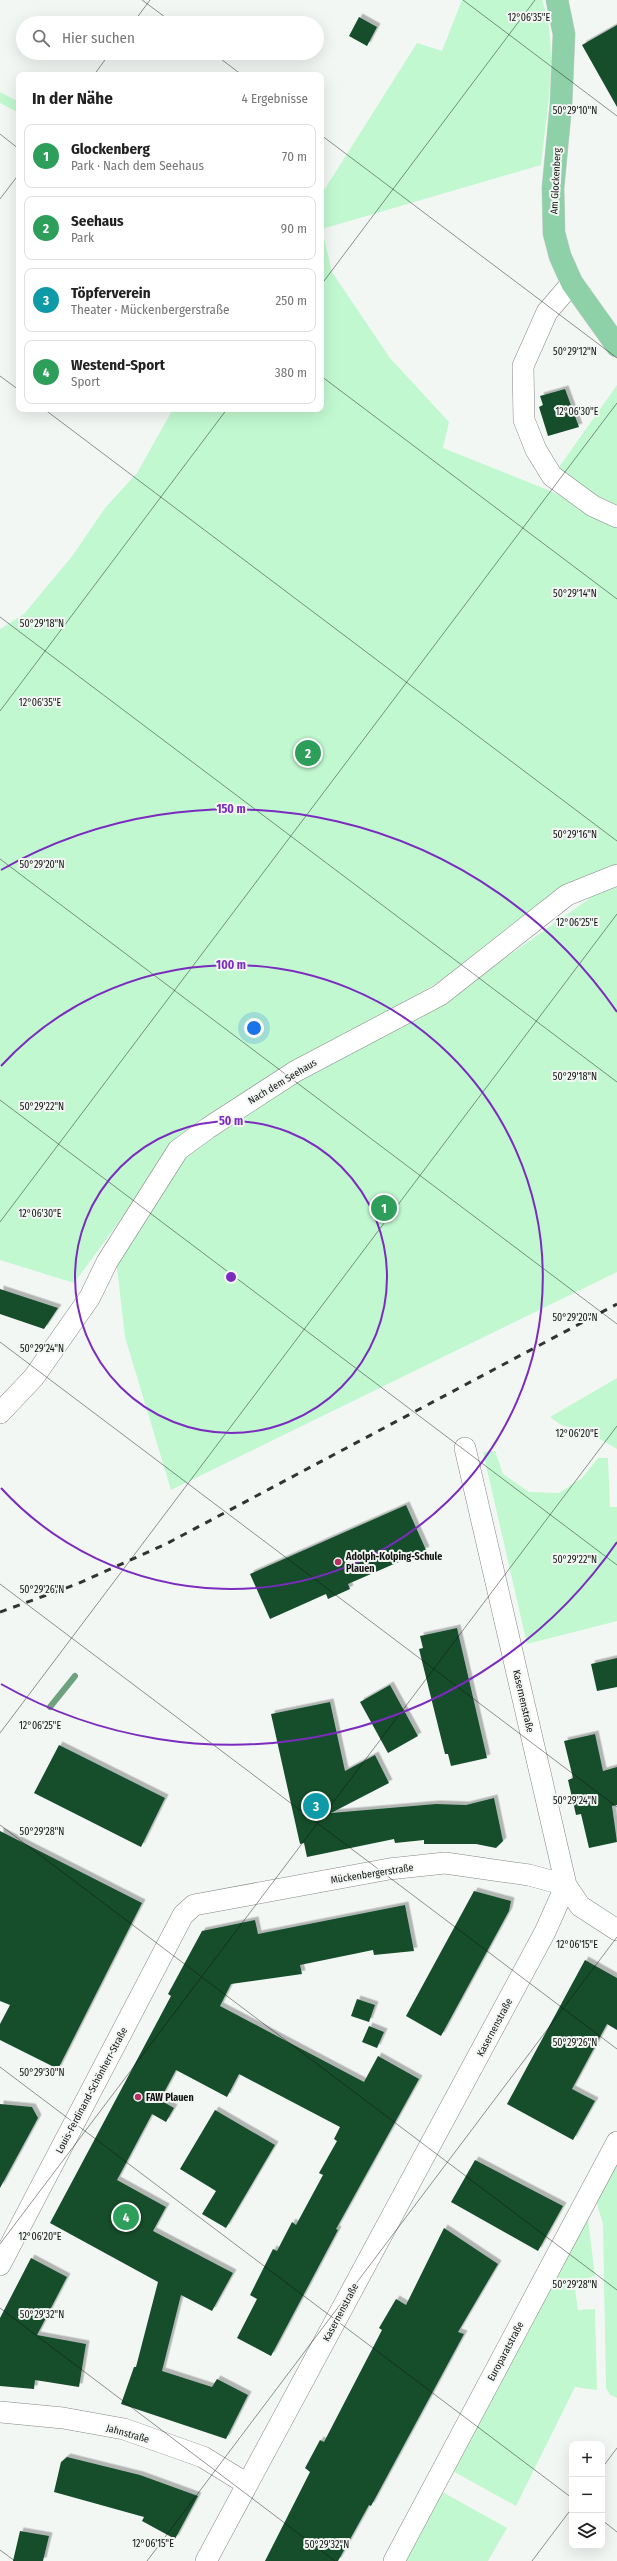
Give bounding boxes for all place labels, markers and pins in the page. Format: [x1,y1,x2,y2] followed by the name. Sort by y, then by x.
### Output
[295,738,321,768] pin: 2
[371,1193,397,1223] pin: 1
[224,1270,238,1284] centre of rings
[345,1551,442,1575] place label: Adolph-Kolping-Schule Plauen
[333,1557,343,1567] marker: Adolph-Kolping-Schule Plauen
[303,1791,329,1821] pin: 3
[133,2092,143,2102] marker: FAW Plauen
[146,2092,194,2104] place label: FAW Plauen
[113,2202,139,2232] pin: 4

